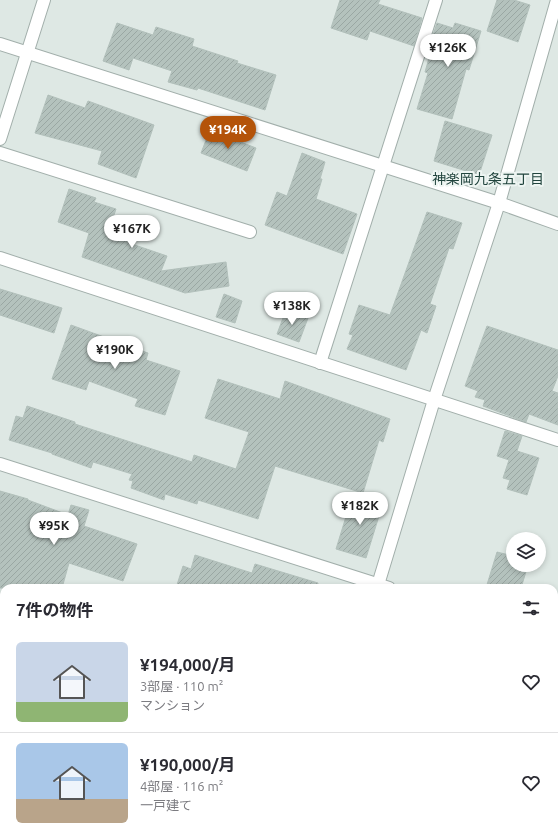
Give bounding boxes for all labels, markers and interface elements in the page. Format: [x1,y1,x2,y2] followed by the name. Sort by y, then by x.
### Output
[420,34,476,68] pin: ¥126K
[429,40,467,54] text: ¥126K
[200,116,256,150] pin: ¥194K
[209,122,247,136] text: ¥194K
[432,171,544,187] district label: 神楽岡九条五丁目
[104,215,160,249] pin: ¥167K
[113,221,151,235] text: ¥167K
[264,292,320,326] pin: ¥138K
[273,298,311,312] text: ¥138K
[87,336,143,370] pin: ¥190K
[96,342,134,356] text: ¥190K
[332,492,388,526] pin: ¥182K
[341,498,379,512] text: ¥182K
[30,512,78,546] pin: ¥95K
[39,518,69,532] text: ¥95K
[506,532,546,572] map controls
[506,532,546,572] button: layers
[520,597,542,619] icon: filters
[16,600,94,619] text: 7件の物件
[140,655,235,674] text: ¥194,000/月
[48,658,96,706] icon: home
[520,671,542,693] icon: heart
[140,679,223,693] text: 3部屋 · 110 m²
[140,698,205,712] text: マンション
[140,755,235,774] text: ¥190,000/月
[48,759,96,807] icon: home
[520,772,542,794] icon: heart
[140,779,223,793] text: 4部屋 · 116 m²
[140,798,192,812] text: 一戸建て

